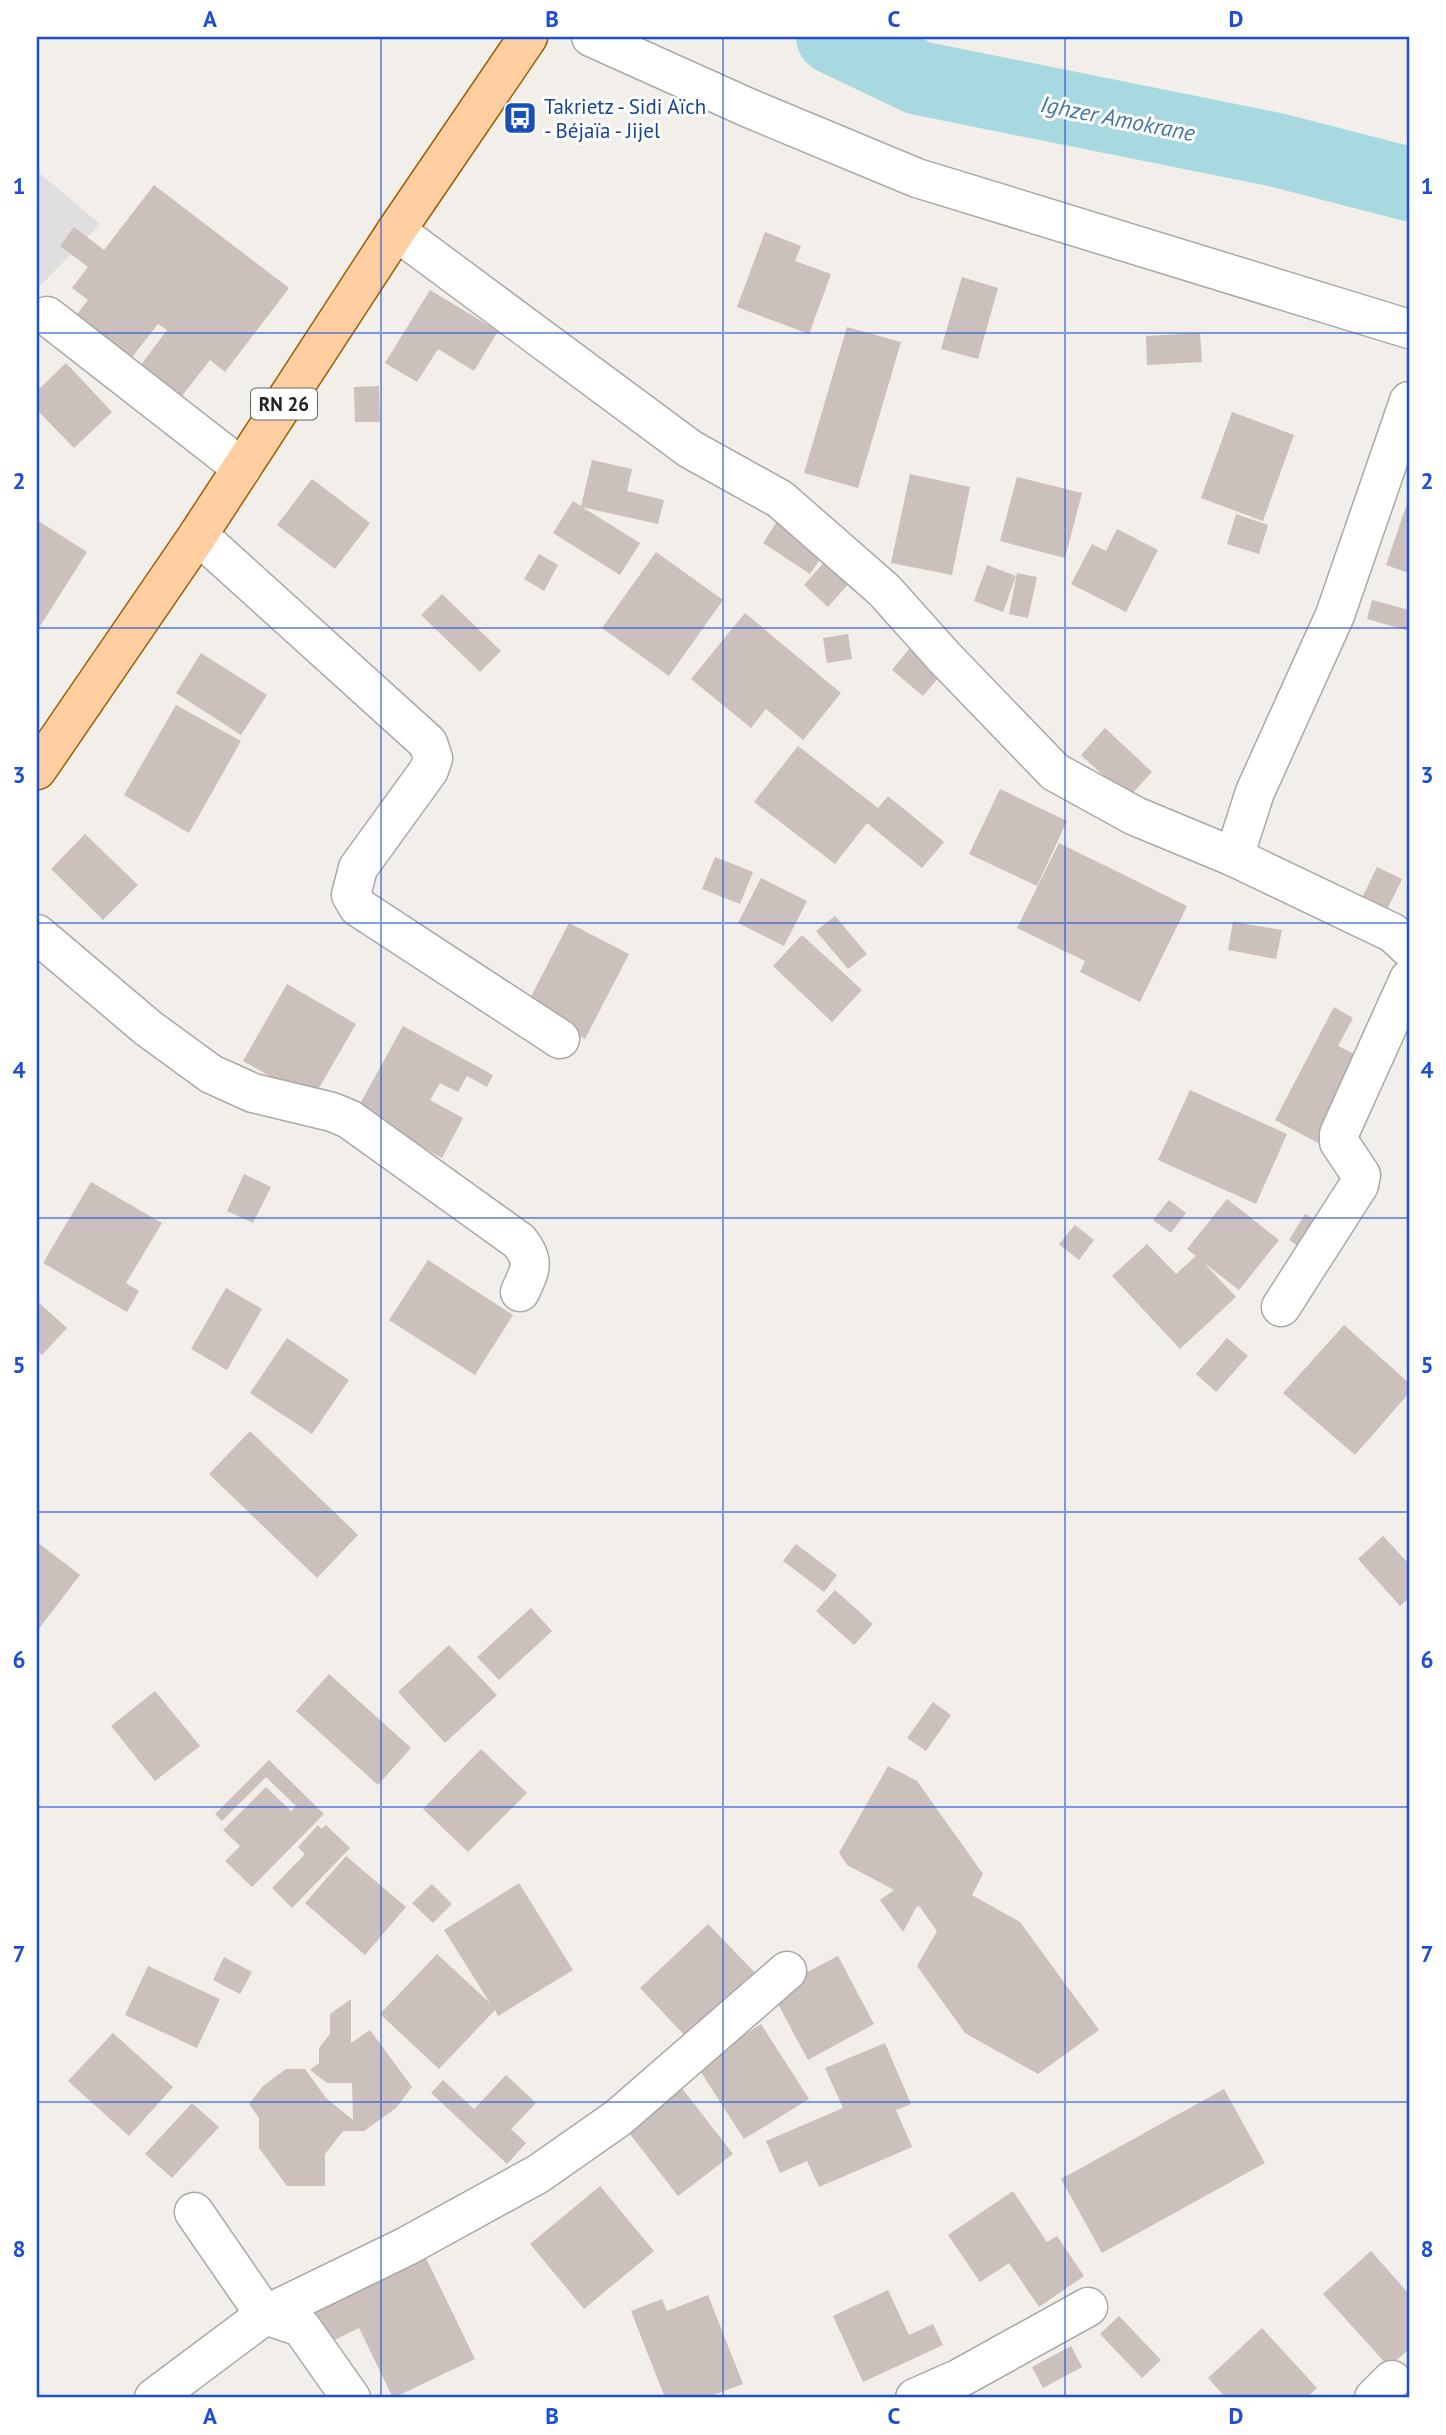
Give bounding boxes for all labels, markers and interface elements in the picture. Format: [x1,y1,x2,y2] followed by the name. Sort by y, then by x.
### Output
[203,4,217,33] text: A
[545,4,559,33] text: B
[888,4,901,33] text: C
[1229,4,1243,33] text: D
[1038,89,1198,147] water label: Ighzer Amokrane
[544,93,706,144] place label: Takrietz - Sidi Aïch - Béjaïa - Jijel
[501,99,539,137] bus stop icon: Takrietz - Sidi Aïch - Béjaïa - Jijel
[12,171,26,200] text: 1
[1420,171,1434,200] text: 1
[251,388,317,420] road number: RN 26
[12,466,26,495] text: 2
[1420,466,1434,495] text: 2
[12,760,26,789] text: 3
[1420,760,1434,789] text: 3
[12,1055,26,1084] text: 4
[1420,1055,1434,1084] text: 4
[12,1350,26,1379] text: 5
[1420,1350,1434,1379] text: 5
[12,1645,26,1674] text: 6
[1420,1645,1434,1674] text: 6
[12,1939,26,1968] text: 7
[1420,1939,1434,1968] text: 7
[12,2234,26,2263] text: 8
[1420,2234,1434,2263] text: 8
[203,2401,217,2430] text: A
[545,2401,559,2430] text: B
[888,2401,901,2430] text: C
[1229,2401,1243,2430] text: D

